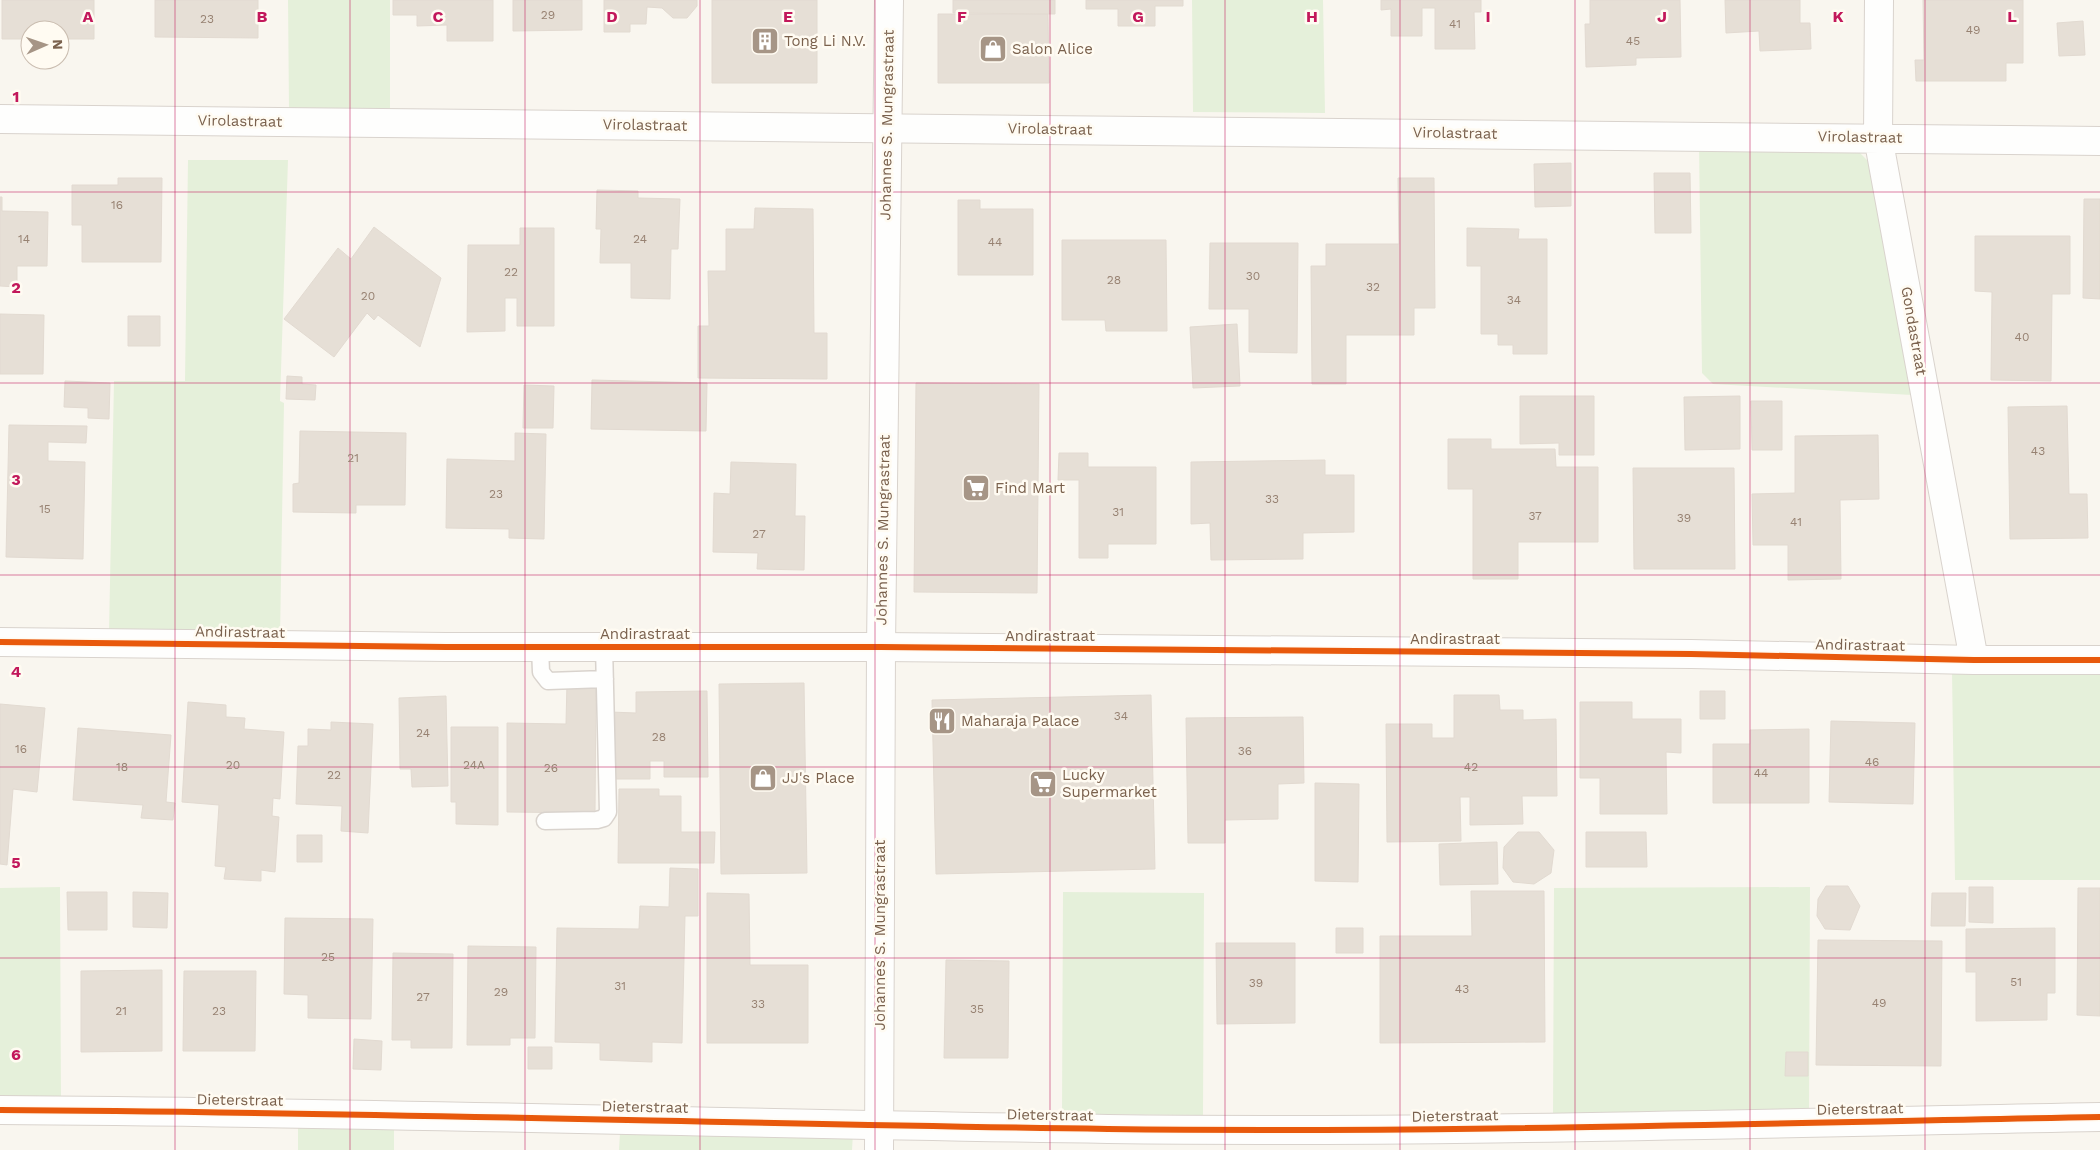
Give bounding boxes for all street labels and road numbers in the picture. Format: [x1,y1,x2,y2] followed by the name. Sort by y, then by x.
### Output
[876,29,898,221] street label: Johannes S. Mungrastraat
[197,111,283,131] street label: Virolastraat
[602,115,688,135] street label: Virolastraat
[1007,119,1093,139] street label: Virolastraat
[1412,123,1498,143] street label: Virolastraat
[1817,127,1903,147] street label: Virolastraat
[1897,285,1931,378] street label: Gondastraat
[872,434,894,626] street label: Johannes S. Mungrastraat
[195,622,286,642] street label: Andirastraat
[600,625,691,643] street label: Andirastraat
[1005,627,1096,645] street label: Andirastraat
[1410,630,1501,648] street label: Andirastraat
[1815,635,1906,655] street label: Andirastraat
[871,839,889,1030] street label: Johannes S. Mungrastraat
[196,1090,284,1110] street label: Dieterstraat
[601,1097,689,1117] street label: Dieterstraat
[1816,1099,1904,1119] street label: Dieterstraat
[1006,1105,1094,1125] street label: Dieterstraat
[1411,1106,1499,1126] street label: Dieterstraat

